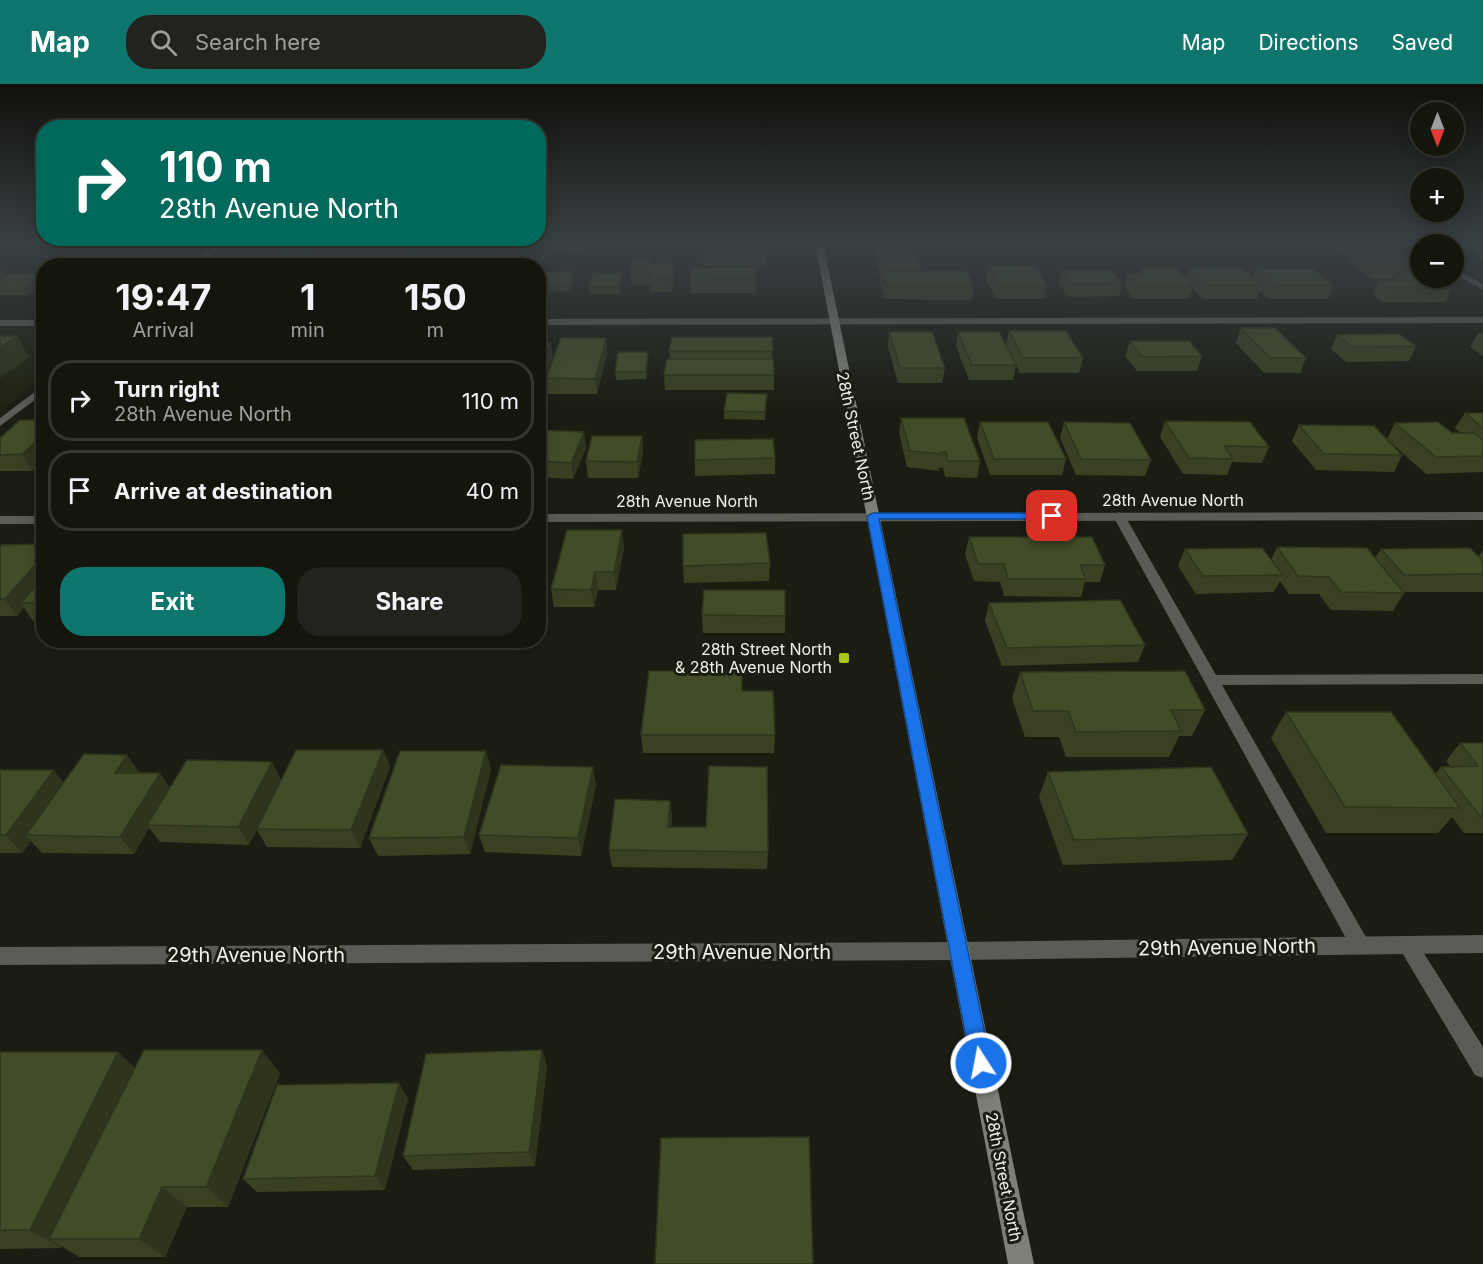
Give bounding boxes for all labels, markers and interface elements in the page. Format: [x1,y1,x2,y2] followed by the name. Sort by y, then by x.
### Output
[126,15,546,69] search box
[30,25,90,59] text: Map
[147,26,180,59] icon: search
[195,29,321,55] text: Search here
[1182,30,1225,55] text: Map
[1258,30,1359,55] text: Directions
[1392,30,1453,55] text: Saved
[1410,102,1464,156] north arrow
[1410,102,1464,288] map controls
[159,141,272,192] text: 110 m
[60,144,138,222] icon: right
[1410,168,1464,222] button: +
[159,192,399,225] text: 28th Avenue North
[1410,234,1464,288] button: −
[115,275,211,319] text: 19:47
[300,275,315,319] text: 1
[404,275,467,319] text: 150
[133,318,194,342] text: Arrival
[291,318,325,342] text: min
[427,318,444,342] text: m
[833,370,879,502] street label: 28th Street North
[114,376,220,402] text: Turn right
[63,384,96,417] icon: right
[462,388,519,414] text: 110 m
[114,402,292,426] text: 28th Avenue North
[63,474,96,507] icon: arrive
[114,478,333,504] text: Arrive at destination
[465,478,519,504] text: 40 m
[1026,490,1077,541] pin
[1102,490,1244,510] street label: 28th Avenue North
[616,491,758,511] street label: 28th Avenue North
[1035,499,1068,532] icon: arrive
[60,567,285,636] button: Exit
[297,567,522,636] button: Share
[675,639,832,677] place label: 28th Street North & 28th Avenue North
[837,651,851,665] marker: 28th Street North & 28th Avenue North
[1138,933,1316,961] street label: 29th Avenue North
[653,940,831,964] street label: 29th Avenue North
[167,943,345,967] street label: 29th Avenue North
[949,1031,1013,1095] position arrow
[982,1111,1026,1243] street label: 28th Street North

